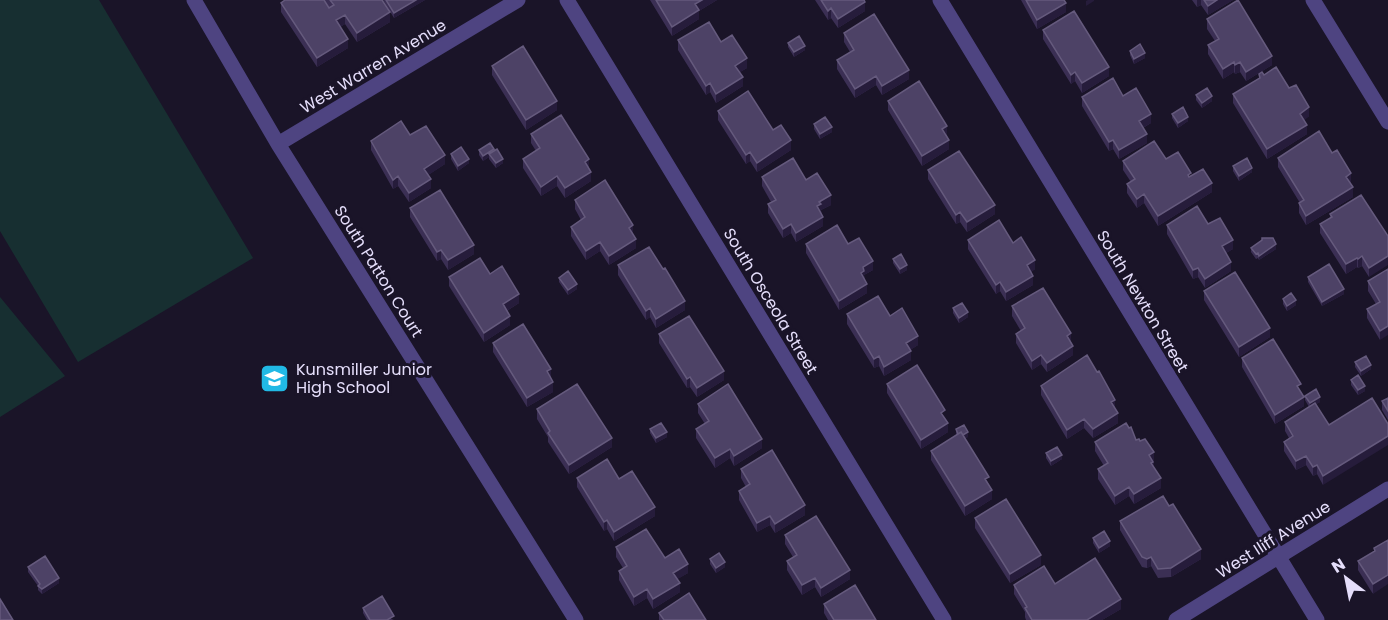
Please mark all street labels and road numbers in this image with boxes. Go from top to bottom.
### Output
street label: West Warren Avenue [296,14,451,119]
street label: South Patton Court [329,201,429,342]
street label: South Osceola Street [718,224,823,379]
street label: South Newton Street [1091,226,1194,377]
street label: West Iliff Avenue [1212,495,1335,584]

